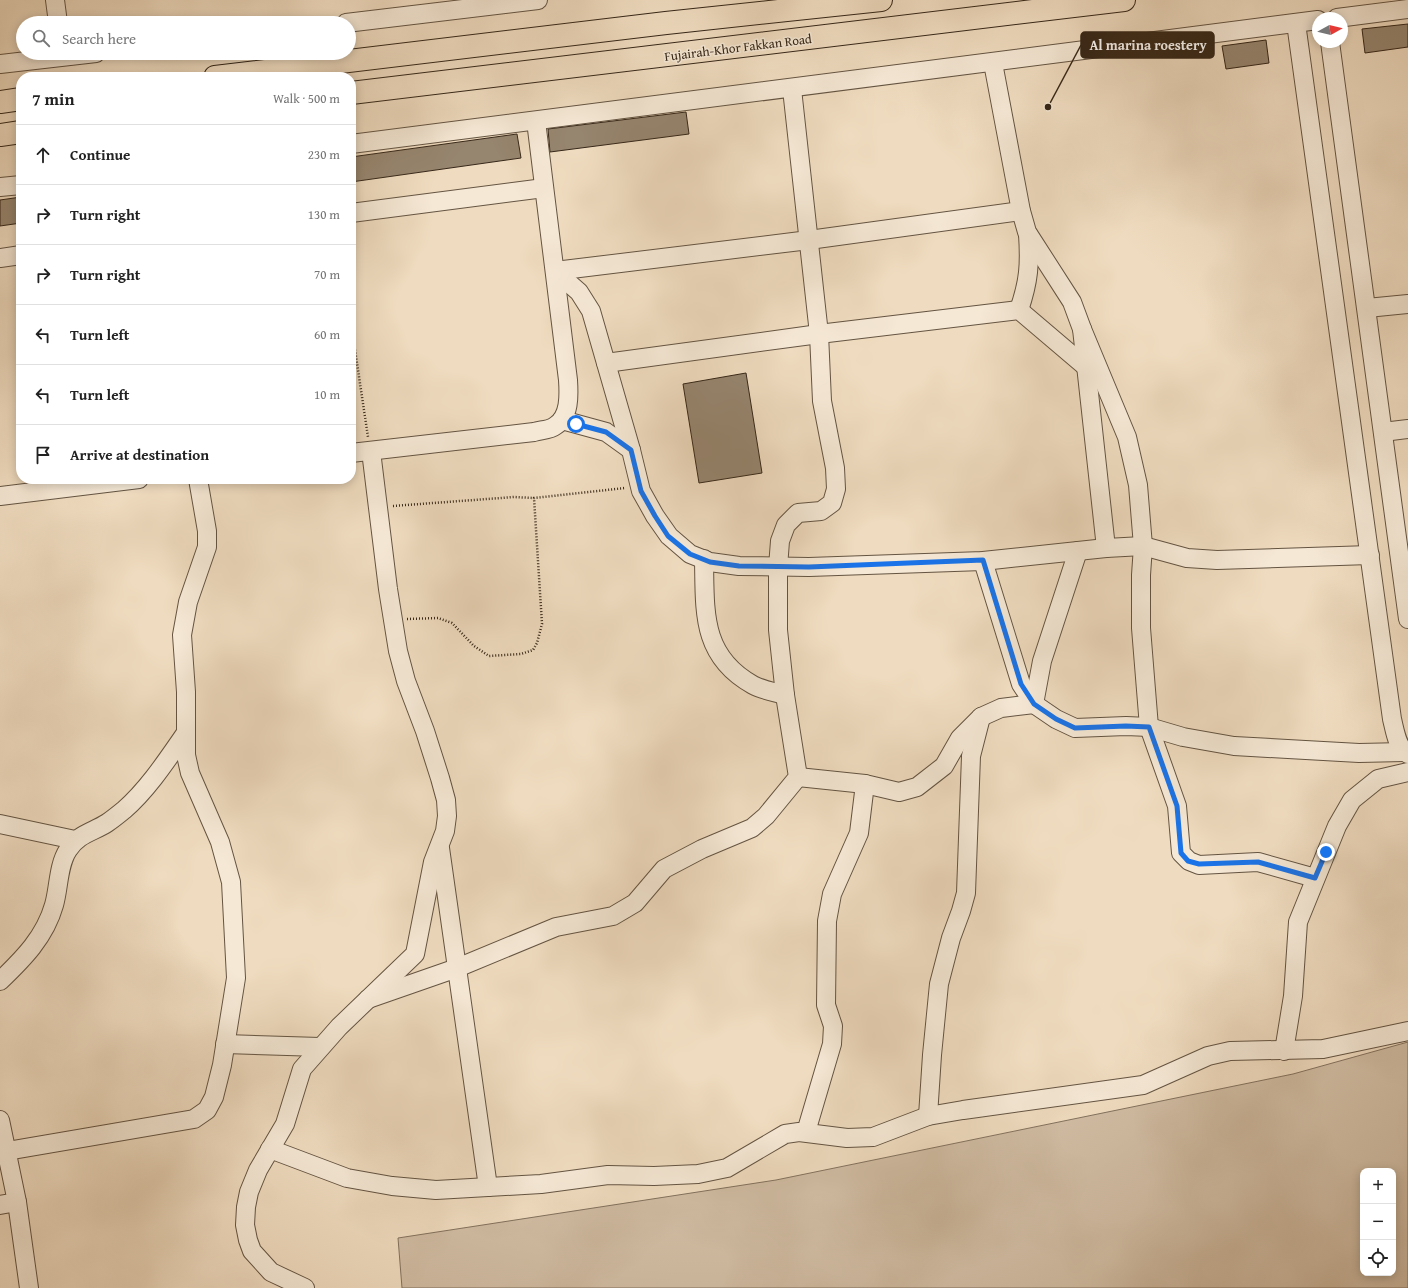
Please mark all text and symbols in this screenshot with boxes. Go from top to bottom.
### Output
north arrow [1312,12,1348,48]
search box [16,16,356,60]
icon: search [30,27,52,49]
text: Search here [62,28,136,49]
street label: Fujairah-Khor Fakkan Road [663,29,813,66]
callout: Al marina roestery [1081,32,1214,58]
text: Al marina roestery [1089,35,1207,55]
text: 7 min [32,86,74,111]
text: Walk · 500 m [273,89,340,108]
icon: ahead [32,144,54,166]
text: Continue [70,144,131,165]
text: 230 m [308,145,340,164]
icon: right [32,204,54,226]
text: Turn right [70,204,141,225]
text: 130 m [308,205,340,224]
icon: right [32,264,54,286]
text: Turn right [70,264,141,285]
text: 70 m [314,265,340,284]
icon: left [32,324,54,346]
text: Turn left [70,324,129,345]
text: 60 m [314,325,340,344]
icon: left [32,384,54,406]
text: Turn left [70,384,129,405]
text: 10 m [314,385,340,404]
route start [567,415,585,433]
icon: arrive [32,444,54,466]
text: Arrive at destination [70,444,209,465]
route end [1317,843,1335,861]
map controls [1360,1168,1396,1276]
button: + [1360,1168,1396,1204]
button: − [1360,1204,1396,1240]
button: locate [1360,1240,1396,1276]

